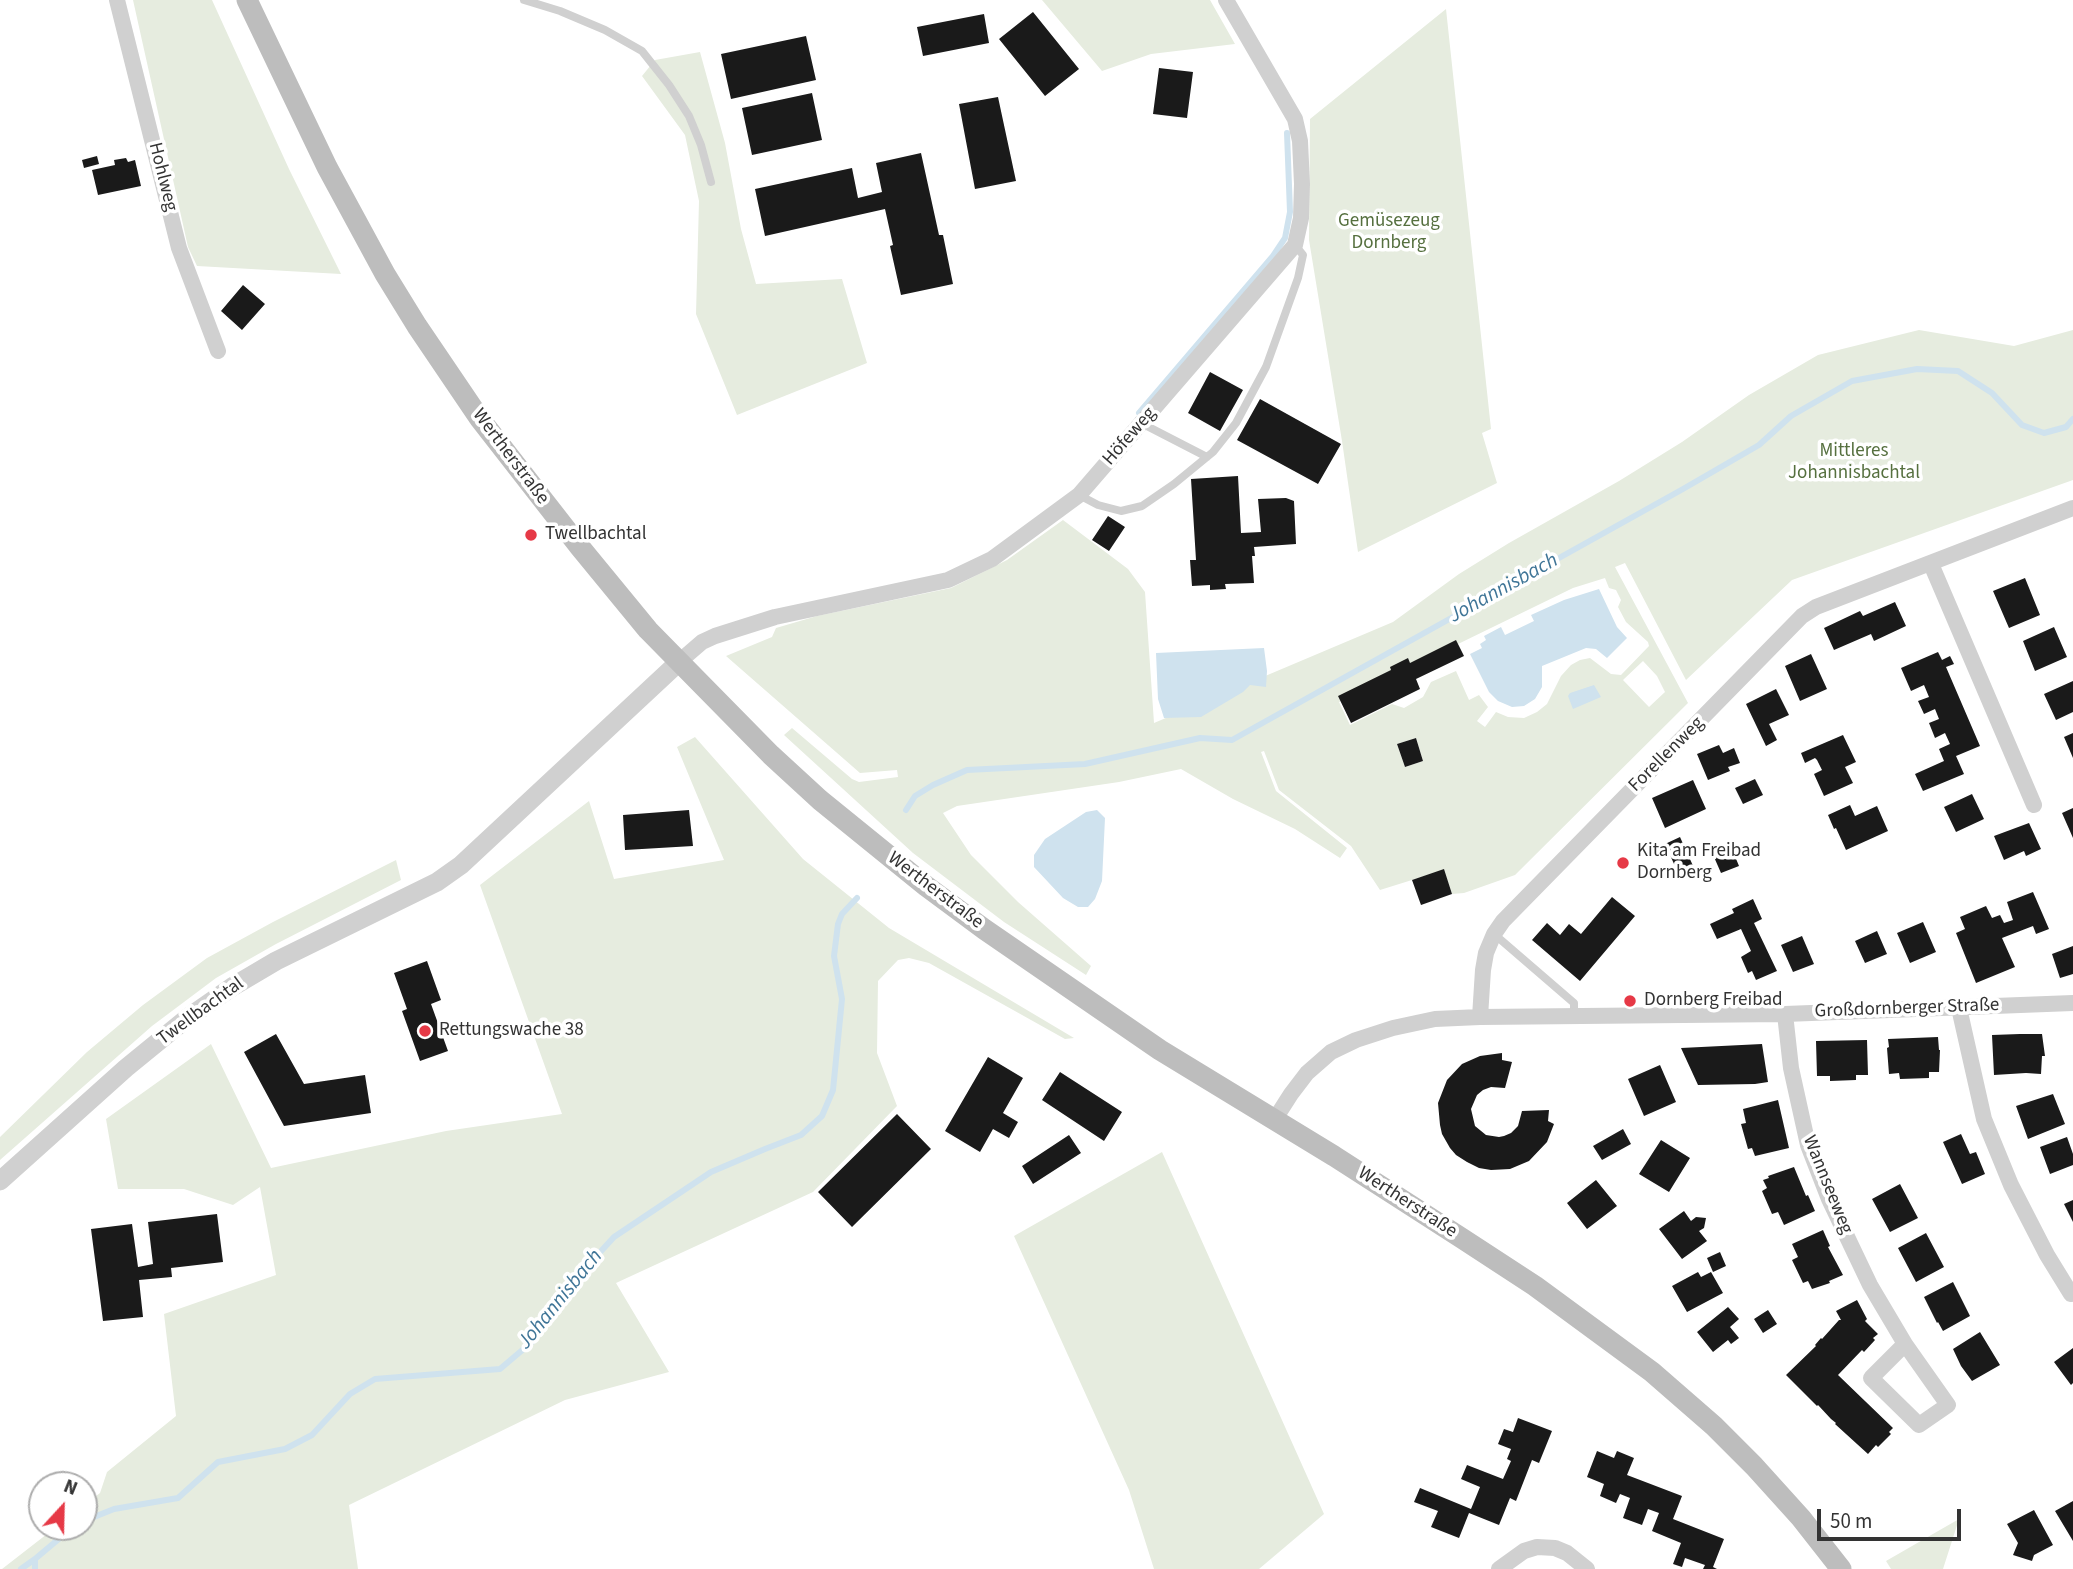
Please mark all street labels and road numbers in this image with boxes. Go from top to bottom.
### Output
street label: Hohlweg [142,140,182,214]
street label: Höfeweg [1098,403,1162,471]
street label: Wertherstraße [467,405,553,509]
street label: Forellenweg [1625,713,1709,797]
street label: Wertherstraße [883,848,987,934]
street label: Twellbachtal [153,973,249,1051]
street label: Großdornberger Straße [1814,994,2000,1024]
street label: Wannseeweg [1797,1132,1857,1238]
street label: Wertherstraße [1353,1162,1461,1244]

